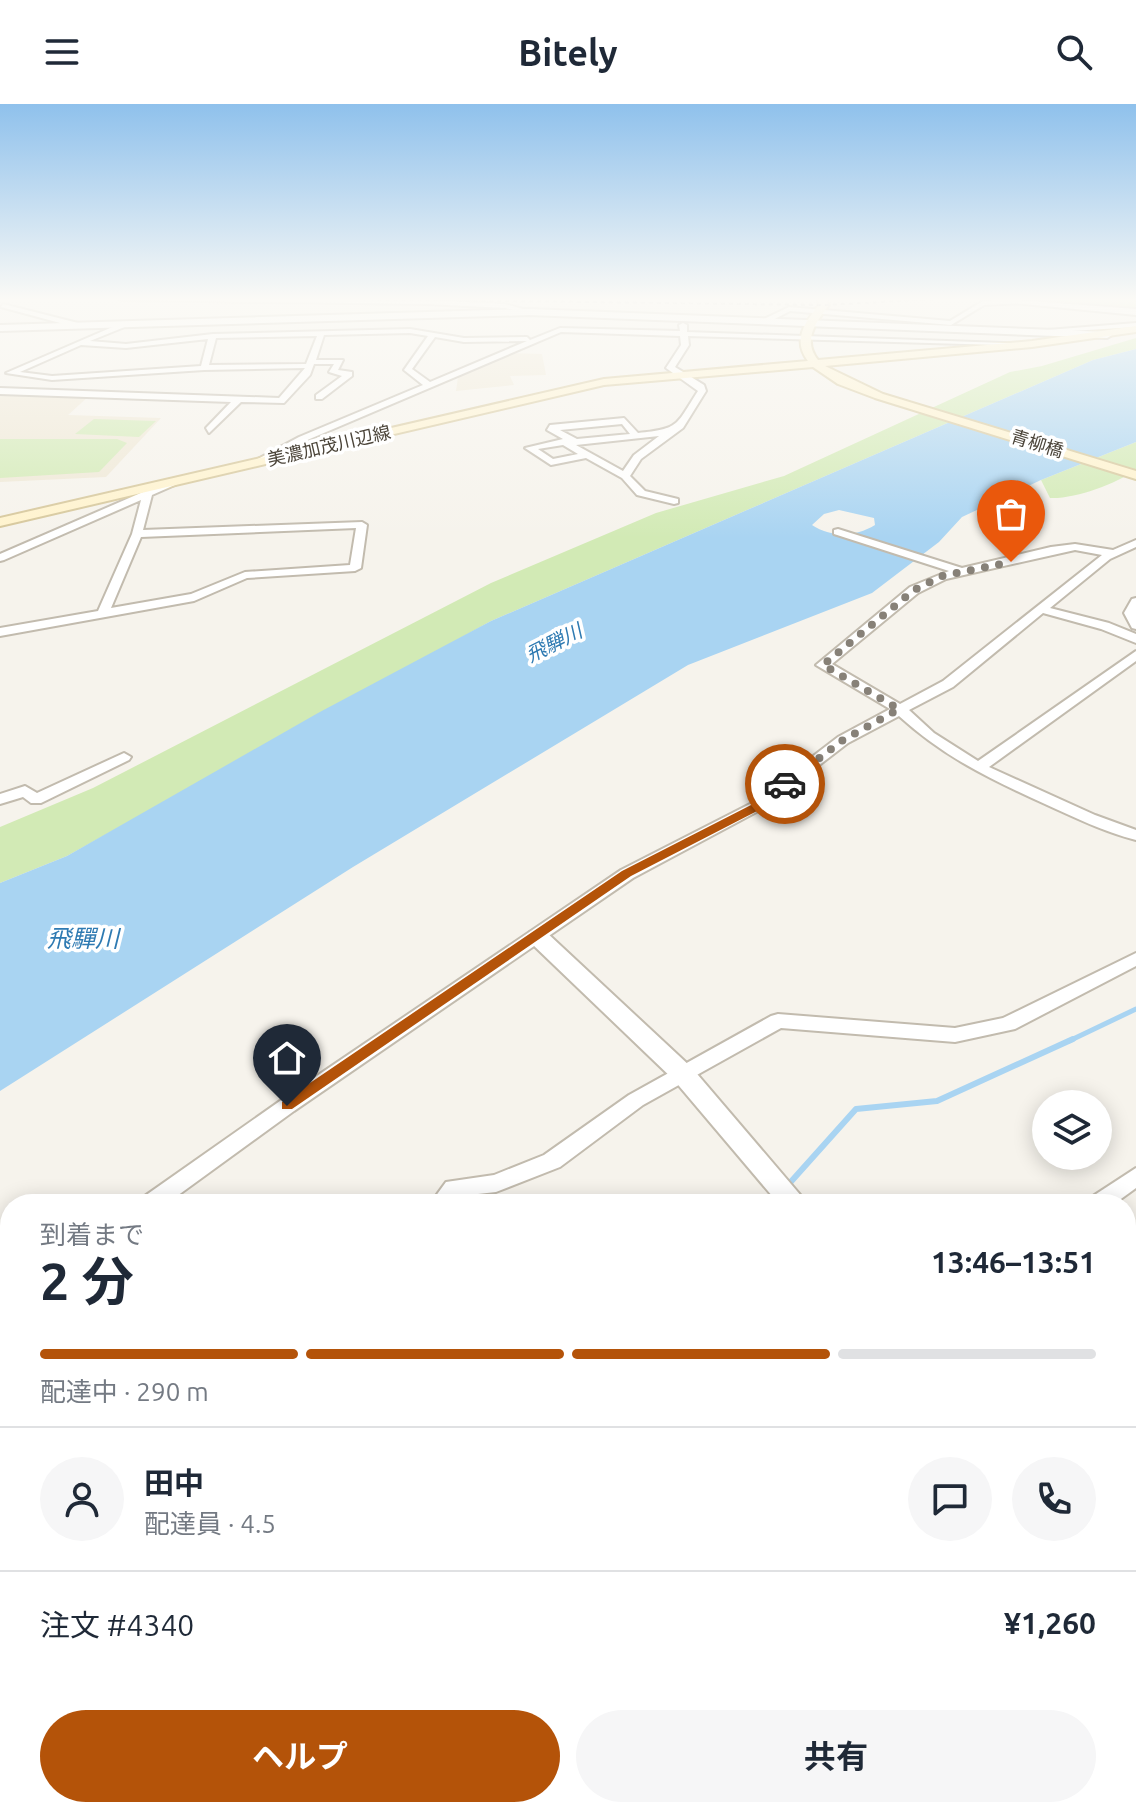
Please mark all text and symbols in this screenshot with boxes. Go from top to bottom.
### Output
icon: menu [40,30,84,74]
icon: search [1052,30,1096,74]
text: Bitely [518,32,618,73]
street label: 美濃加茂川辺線 [265,421,392,469]
street label: 青柳橋 [1009,426,1066,461]
pin [977,480,1045,562]
icon: bag [989,492,1033,536]
water label: 飛騨川 [522,618,588,666]
courier [745,744,825,824]
icon: car [763,762,807,806]
water label: 飛驒川 [47,925,122,952]
pin [253,1024,321,1106]
icon: home [265,1036,309,1080]
map controls [1032,1090,1112,1170]
button: layers [1032,1090,1112,1170]
text: 到着まで [40,1220,144,1249]
text: 13:46–13:51 [931,1245,1096,1279]
text: 2 分 [40,1252,134,1310]
text: 配達中 · 290 m [40,1377,209,1406]
button: person [40,1457,124,1541]
button: chat [908,1457,992,1541]
button: phone [1012,1457,1096,1541]
text: 田中 [144,1466,204,1500]
text: 配達員 · 4.5 [144,1509,276,1538]
text: ¥1,260 [1004,1606,1096,1640]
text: 注文 #4340 [40,1608,194,1642]
button: ヘルプ [40,1710,560,1802]
button: 共有 [576,1710,1096,1802]

